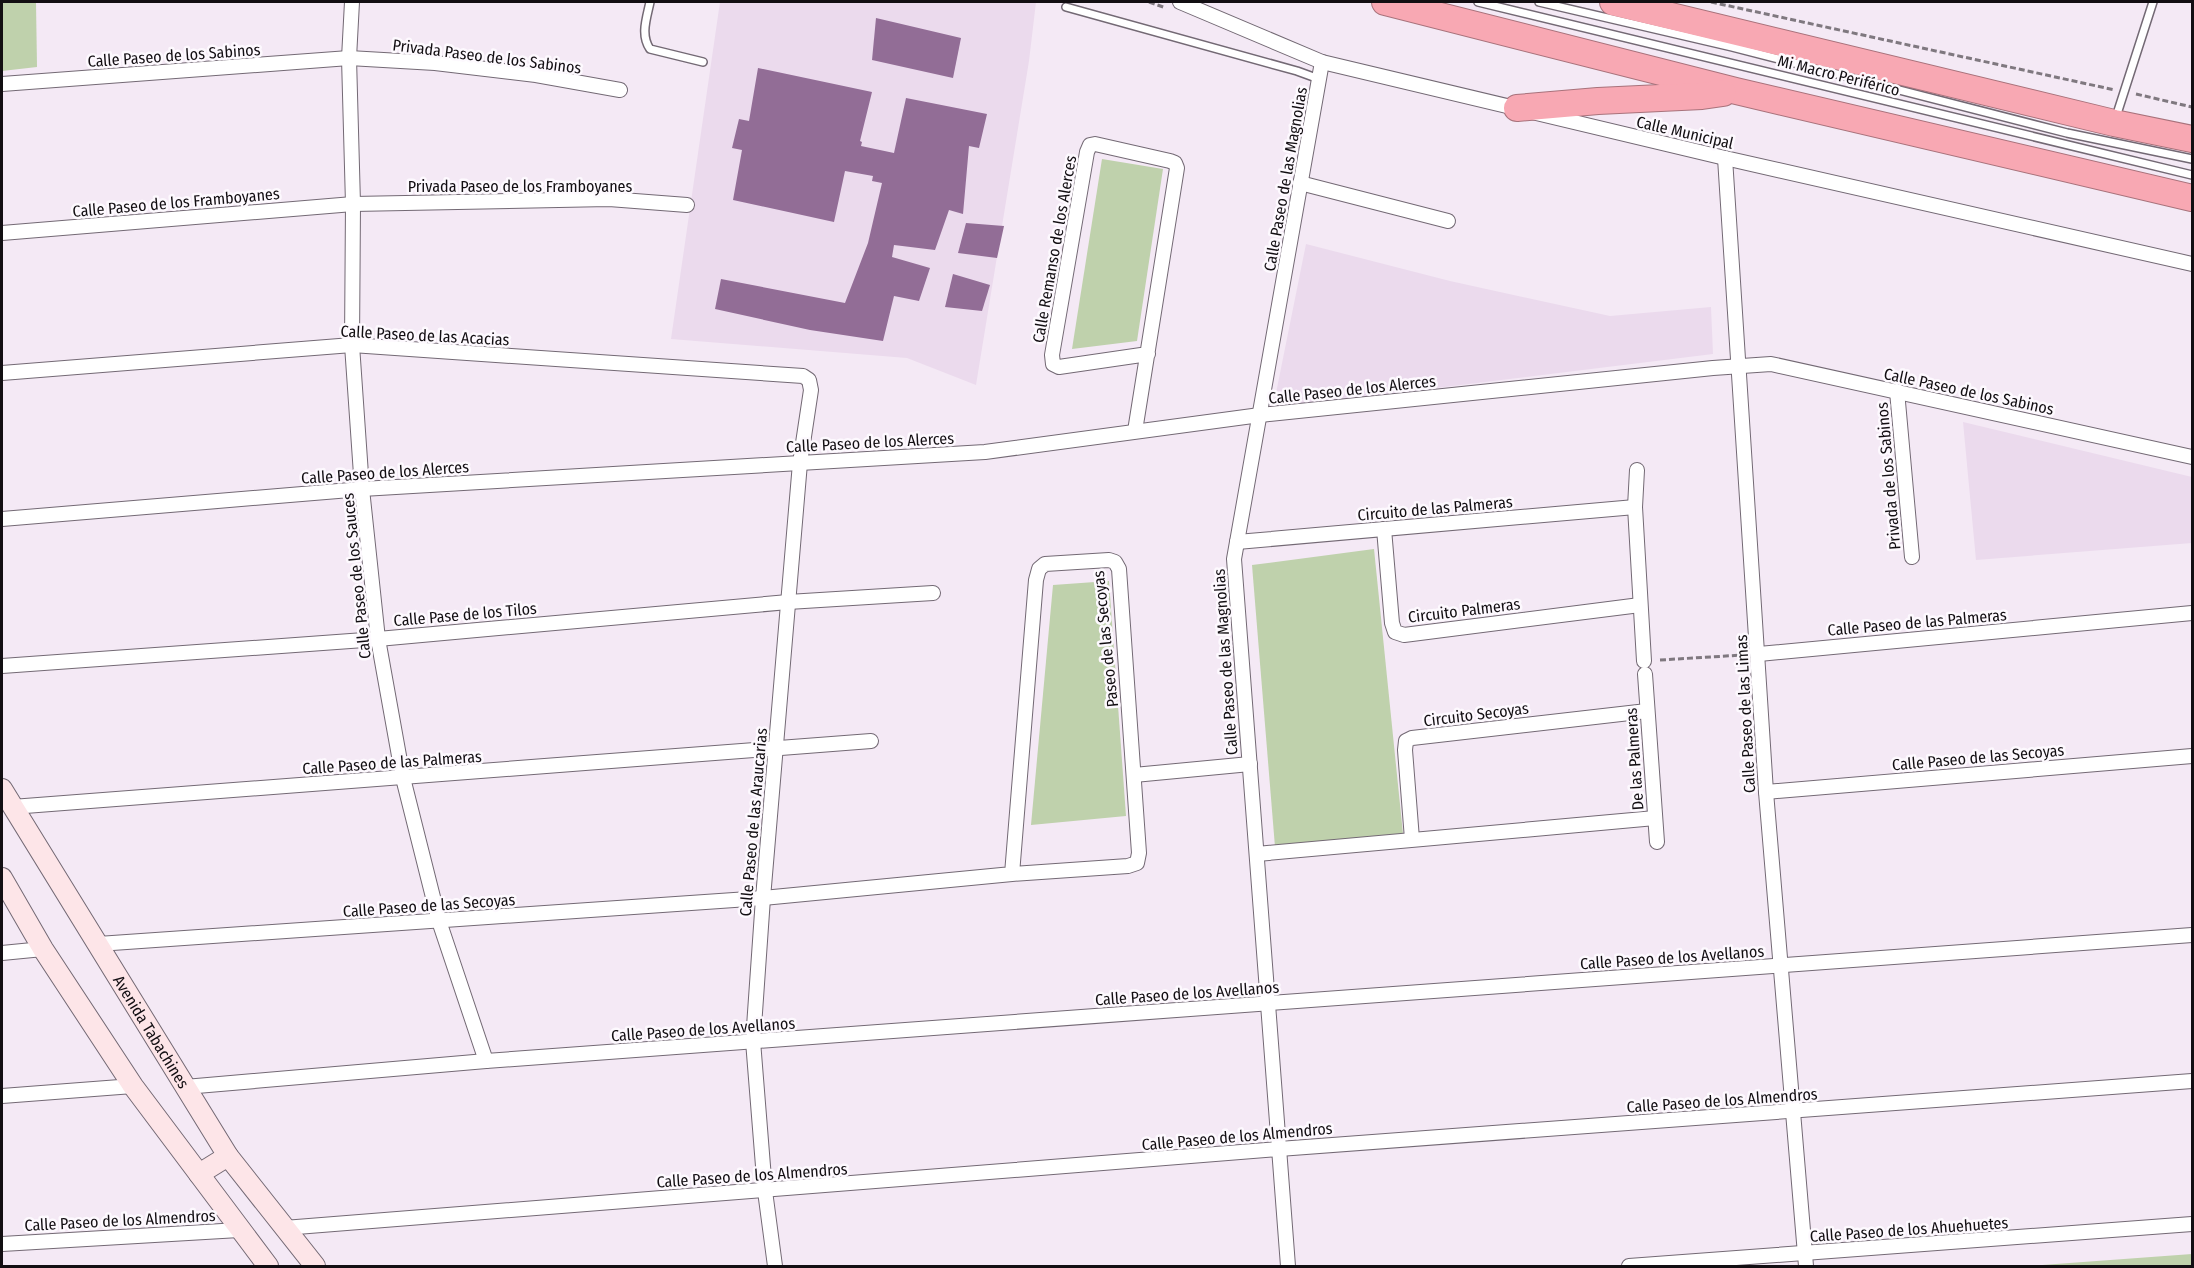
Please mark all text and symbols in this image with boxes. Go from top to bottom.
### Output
street label: Privada Paseo de los Sabinos [391,35,583,78]
street label: Calle Paseo de los Sabinos [87,40,261,71]
street label: Mi Macro Periférico [1776,51,1902,100]
street label: Calle Paseo de las Magnolias [1260,85,1311,273]
street label: Calle Municipal [1634,112,1735,153]
street label: Calle Remanso de los Alerces [1029,154,1080,344]
street label: Privada Paseo de los Framboyanes [408,177,632,196]
street label: Calle Paseo de los Framboyanes [72,184,280,221]
street label: Calle Paseo de las Acacias [340,322,510,349]
street label: Calle Paseo de los Sabinos [1882,364,2056,419]
street label: Calle Paseo de los Alerces [1267,371,1437,408]
street label: Privada de los Sabinos [1873,401,1904,550]
street label: Calle Paseo de los Alerces [786,429,955,456]
street label: Calle Paseo de los Alerces [301,457,470,488]
street label: Calle Paseo de los Sauces [338,492,375,660]
street label: Circuito de las Palmeras [1357,492,1514,525]
street label: Calle Paseo de las Magnolias [1209,568,1241,756]
street label: Paseo de las Secoyas [1089,570,1122,708]
street label: Circuito Palmeras [1407,594,1521,627]
street label: Calle Pase de los Tilos [393,599,538,630]
street label: Calle Paseo de las Palmeras [1827,605,2008,640]
street label: Calle Paseo de las Limas [1732,634,1759,794]
street label: Circuito Secoyas [1422,699,1530,730]
street label: De las Palmeras [1621,707,1648,811]
street label: Calle Paseo de las Araucarias [736,727,771,917]
street label: Calle Paseo de las Secoyas [1891,740,2065,774]
street label: Calle Paseo de las Palmeras [302,747,483,778]
street label: Calle Paseo de las Secoyas [342,890,516,921]
street label: Calle Paseo de los Avellanos [1579,942,1765,973]
street label: Avenida Tabachines [109,972,193,1092]
street label: Calle Paseo de los Avellanos [1094,978,1280,1009]
street label: Calle Paseo de los Avellanos [610,1014,796,1045]
street label: Calle Paseo de los Almendros [1626,1084,1818,1117]
street label: Calle Paseo de los Almendros [1141,1119,1333,1154]
street label: Calle Paseo de los Almendros [656,1159,848,1192]
street label: Calle Paseo de los Almendros [24,1206,216,1235]
street label: Calle Paseo de los Ahuehuetes [1809,1213,2009,1246]

